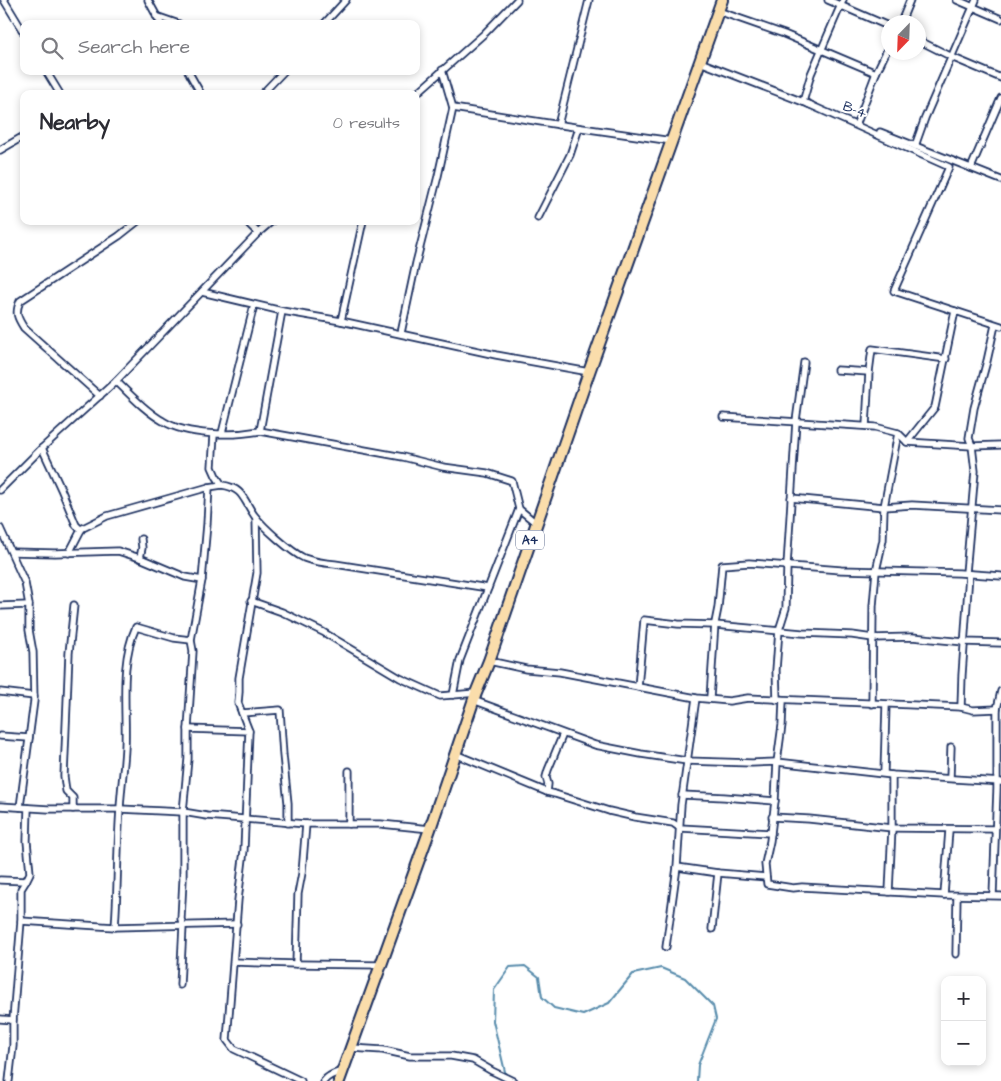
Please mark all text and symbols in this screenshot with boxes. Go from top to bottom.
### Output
north arrow [881,15,926,60]
search box [20,20,420,75]
icon: search [38,34,66,62]
text: Search here [78,34,190,61]
street label: B-4 [840,96,870,124]
text: Nearby [40,108,110,137]
text: 0 results [333,112,400,134]
road number: A4 [516,530,544,550]
map controls [941,976,986,1066]
button: + [941,976,986,1021]
button: − [941,1021,986,1066]

